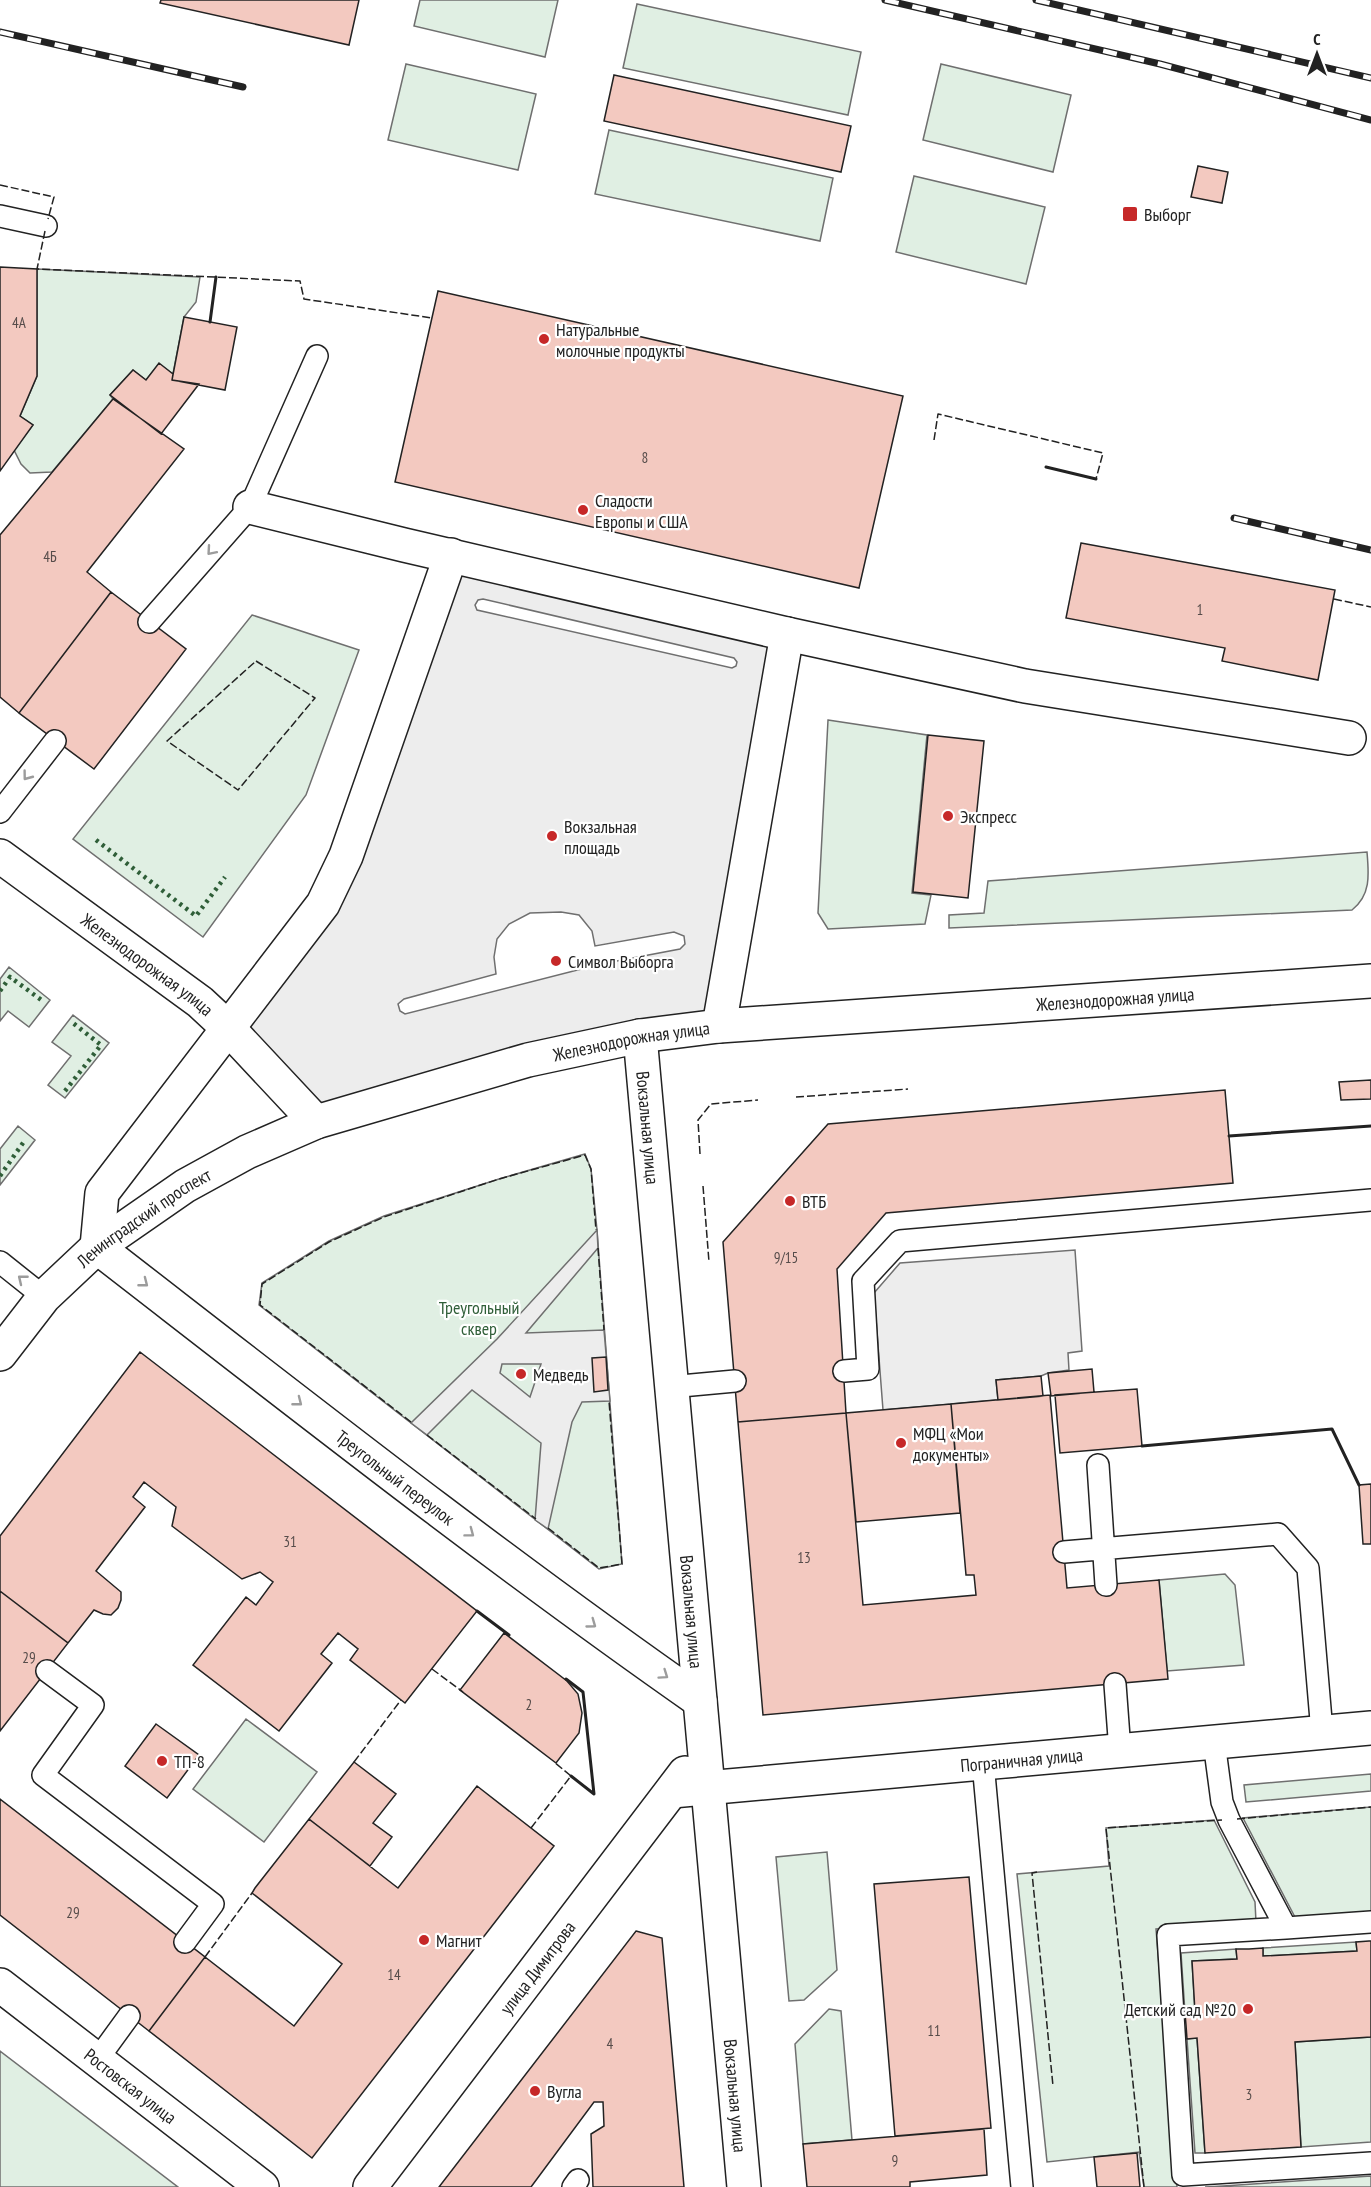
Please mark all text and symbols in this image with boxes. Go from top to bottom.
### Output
north arrow [1287,24,1347,84]
text: С [1313,29,1321,49]
place label: Выборг [1144,203,1192,226]
marker: Выборг [1121,205,1139,223]
house number: 4А [12,313,27,332]
place label: Натуральные молочные продукты [556,318,685,362]
marker: Натуральные молочные продукты [537,332,551,346]
house number: 8 [642,448,648,467]
place label: Сладости Европы и США [595,489,688,533]
marker: Сладости Европы и США [576,503,590,517]
one-way arrow [207,544,218,554]
house number: 4Б [43,547,57,566]
house number: 1 [1197,600,1203,619]
one-way arrow [24,770,35,781]
place label: Экспресс [960,805,1018,828]
marker: Экспресс [941,809,955,823]
place label: Вокзальная площадь [564,815,637,859]
marker: Вокзальная площадь [545,829,559,843]
street label: Железнодорожная улица [76,907,219,1020]
place label: Символ Выборга [568,950,674,973]
marker: Символ Выборга [549,954,563,968]
street label: Железнодорожная улица [1034,982,1195,1016]
street label: Железнодорожная улица [550,1016,711,1066]
street label: Вокзальная улица [632,1070,665,1185]
street label: Ленинградский проспект [71,1163,215,1273]
place label: ВТБ [802,1190,826,1213]
marker: ВТБ [783,1194,797,1208]
house number: 9/15 [774,1248,798,1267]
one-way arrow [137,1275,148,1286]
one-way arrow [18,1276,29,1287]
park label: Треугольный сквер [439,1296,519,1340]
place label: Медведь [533,1363,589,1386]
marker: Медведь [514,1367,528,1381]
one-way arrow [291,1395,302,1406]
place label: МФЦ «Мои документы» [913,1422,989,1466]
street label: Треугольный переулок [331,1425,459,1530]
marker: МФЦ «Мои документы» [894,1436,908,1450]
one-way arrow [463,1525,474,1536]
house number: 31 [283,1532,297,1551]
house number: 13 [797,1548,811,1567]
street label: Вокзальная улица [675,1554,709,1669]
one-way arrow [585,1617,596,1628]
house number: 29 [22,1648,36,1667]
one-way arrow [657,1668,668,1679]
house number: 2 [526,1695,532,1714]
street label: Пограничная улица [959,1743,1084,1776]
place label: ТП-8 [174,1750,205,1773]
marker: ТП-8 [155,1754,169,1768]
house number: 29 [66,1903,80,1922]
street label: улица Димитрова [494,1916,580,2019]
place label: Магнит [436,1929,482,1952]
marker: Магнит [417,1933,431,1947]
house number: 14 [387,1965,401,1984]
place label: Детский сад №20 [1124,1998,1236,2021]
marker: Детский сад №20 [1241,2002,1255,2016]
house number: 11 [927,2021,941,2040]
house number: 4 [607,2034,614,2053]
street label: Вокзальная улица [719,2038,752,2153]
street label: Ростовская улица [80,2043,181,2129]
place label: Вугла [547,2080,582,2103]
marker: Вугла [528,2084,542,2098]
house number: 3 [1246,2085,1252,2104]
house number: 9 [892,2151,898,2170]

